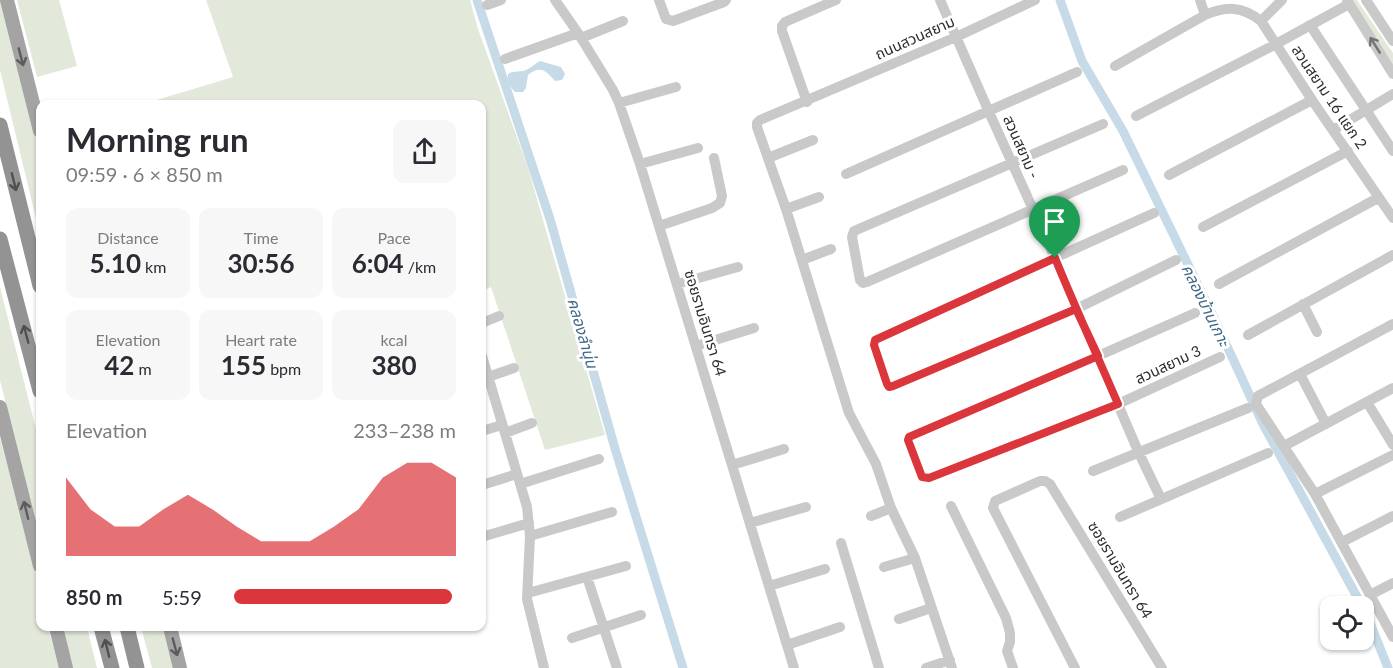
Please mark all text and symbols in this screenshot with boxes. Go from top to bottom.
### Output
street label: ถนนสวนสยาม [872,12,957,63]
one-way arrow [1368,37,1380,54]
street label: สวนสยาม 16 แยก 2 [1288,41,1371,152]
one-way arrow [16,47,28,66]
street label: สวนสยาม - [1000,112,1044,181]
text: Morning run [66,119,249,159]
button: share [393,120,456,183]
text: 09:59 · 6 × 850 m [66,162,223,186]
one-way arrow [9,172,21,191]
pin [1029,196,1080,258]
icon: arrive [1038,205,1071,238]
text: Distance [97,228,159,247]
text: Time [244,228,278,247]
text: Pace [377,228,411,247]
text: 5.10 [90,247,141,279]
text: 30:56 [227,247,295,279]
text: 6:04 [352,247,404,279]
text: km [141,257,166,276]
text: /km [404,257,436,276]
water label: คลองบ้านเกาะ [1178,261,1235,350]
street label: ซอยรามอินทรา 64 [681,267,731,378]
water label: คลองลำนุ่น [563,296,603,372]
one-way arrow [19,325,31,344]
text: Elevation [96,330,161,349]
text: Heart rate [225,330,297,349]
text: kcal [380,330,408,349]
street label: สวนสยาม 3 [1132,341,1203,387]
text: 42 [104,349,134,381]
text: 155 [221,349,266,381]
text: 380 [371,349,417,381]
text: m [134,359,152,378]
text: bpm [266,359,301,378]
text: Elevation [66,418,147,442]
text: 233–238 m [353,418,456,442]
one-way arrow [20,500,32,519]
street label: ซอยรามอินทรา 64 [1085,518,1157,622]
text: 850 m [66,585,122,609]
text: 5:59 [162,585,202,609]
map controls [1320,596,1374,650]
button: locate [1320,596,1374,650]
one-way arrow [100,638,112,657]
one-way arrow [170,638,181,657]

